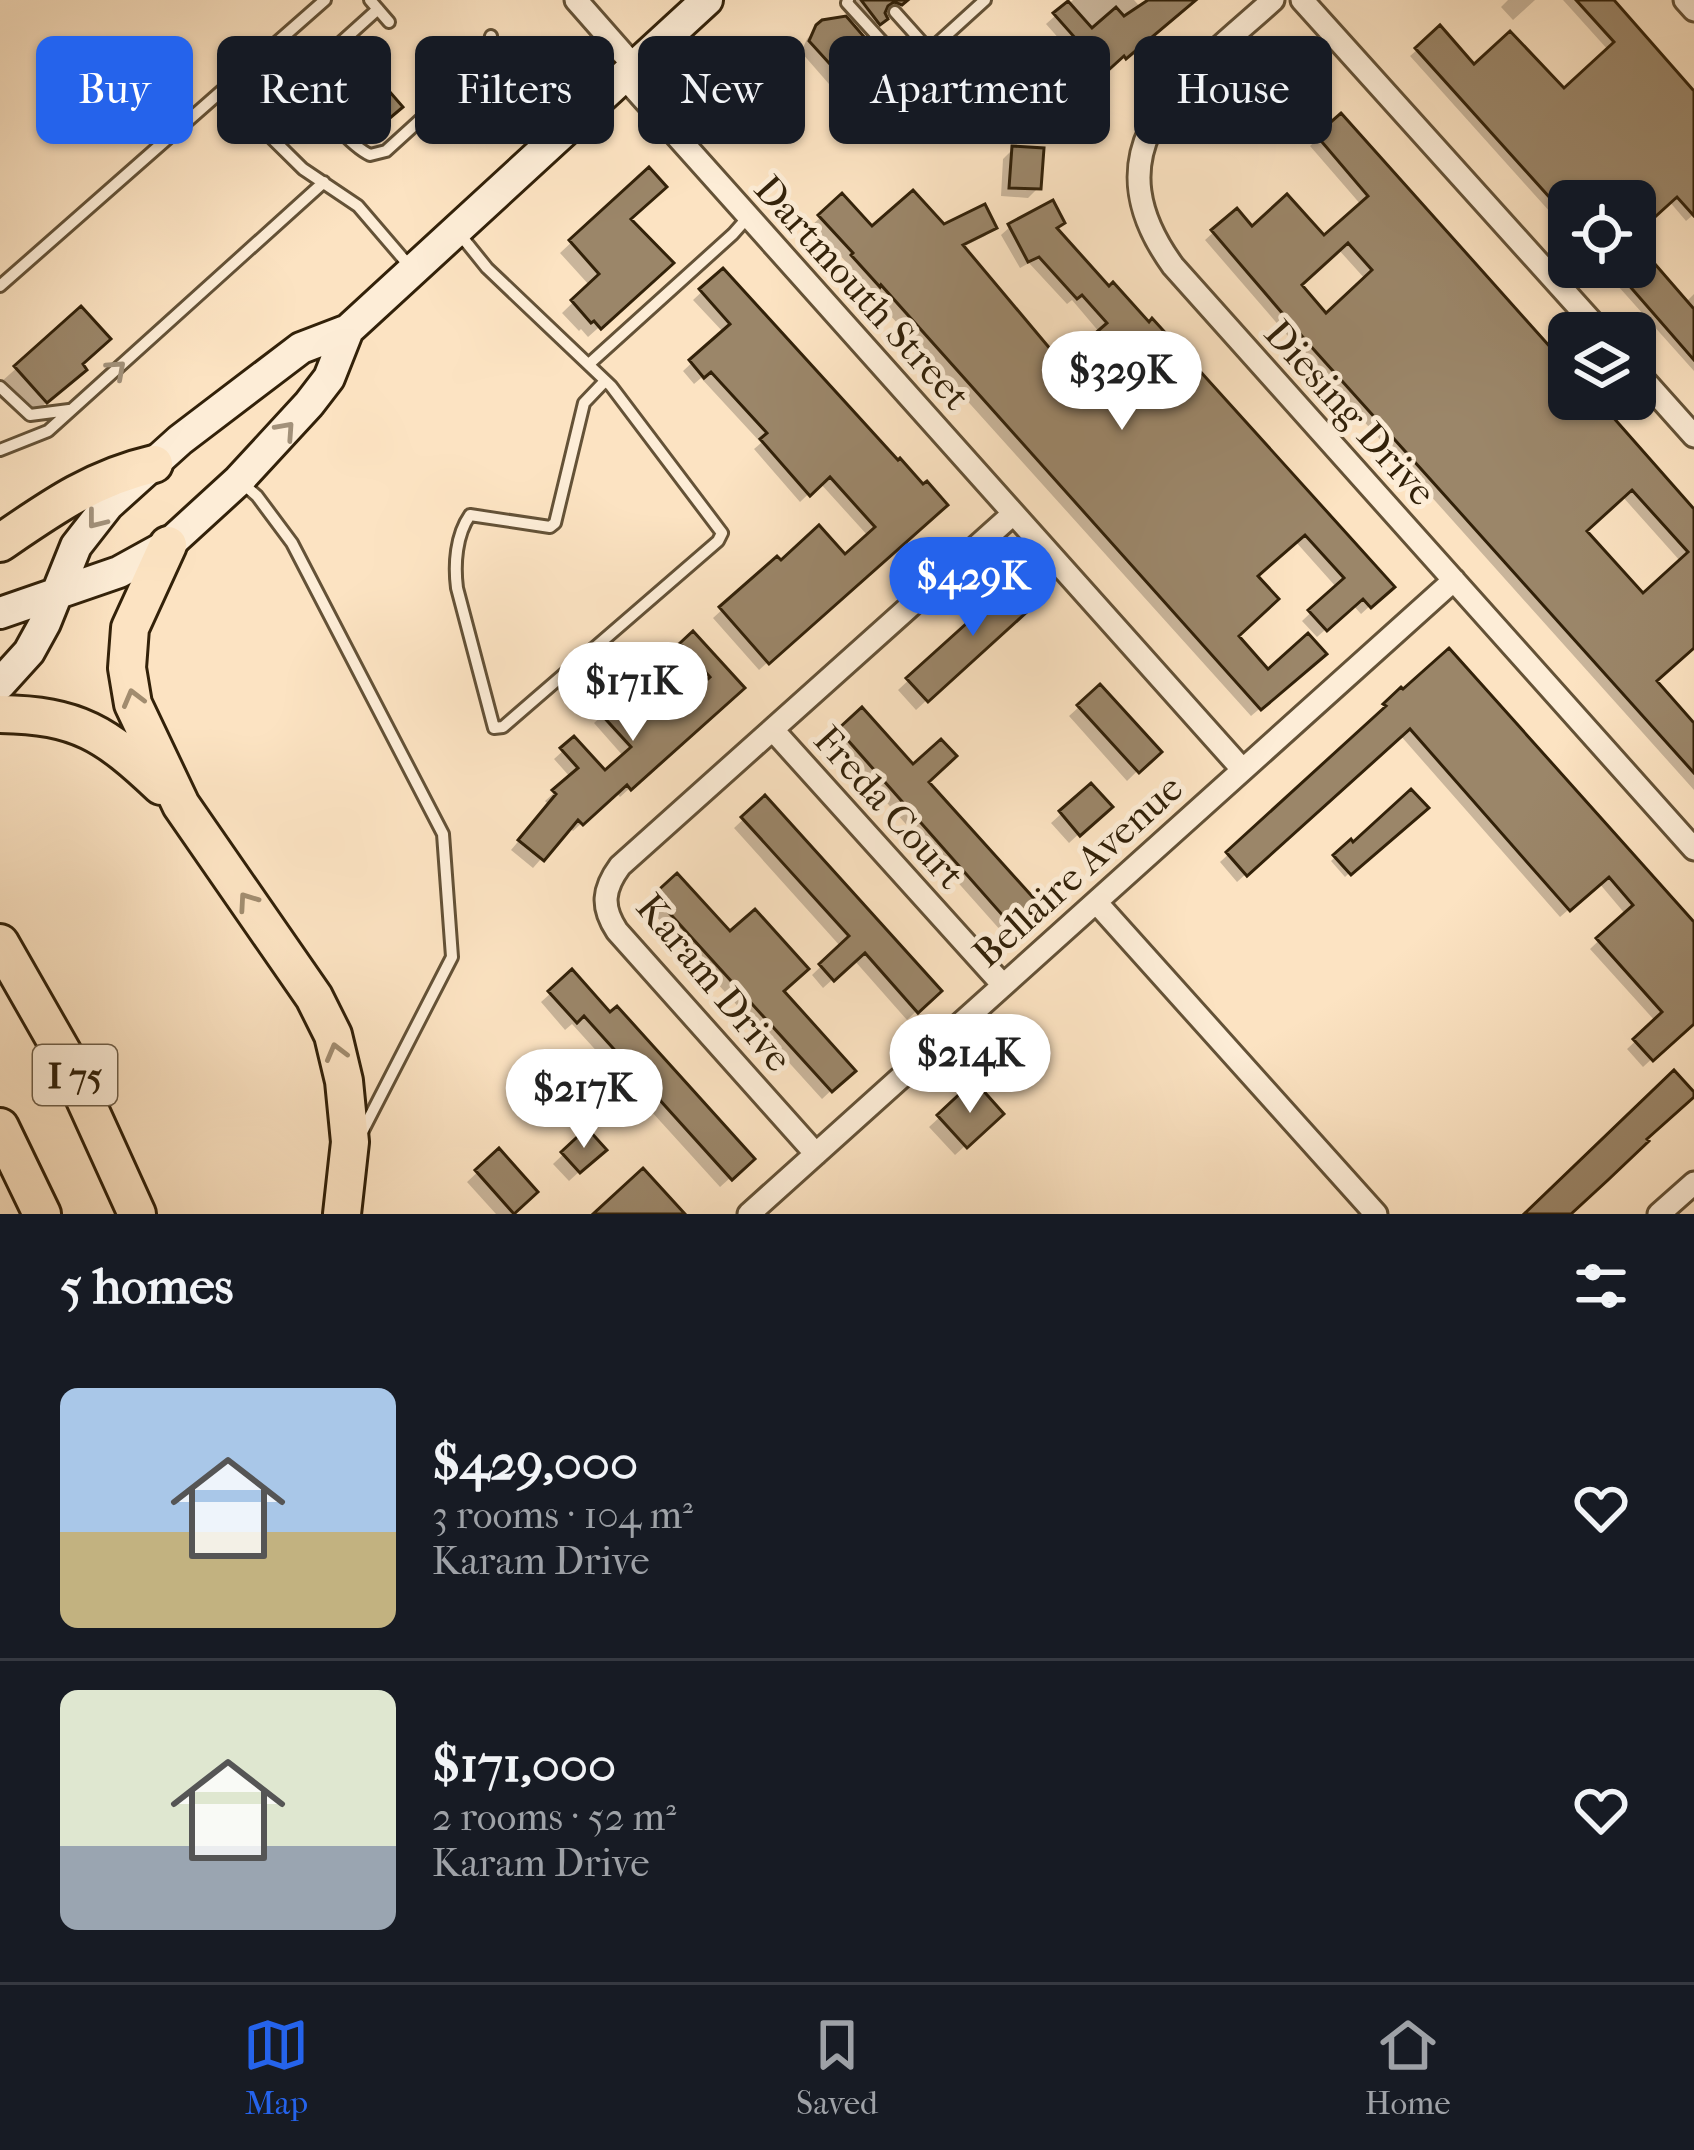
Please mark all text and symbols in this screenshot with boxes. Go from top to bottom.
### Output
chip: Buy [36,36,193,144]
chip: Rent [217,36,391,144]
chip: Filters [415,36,614,144]
chip: New [638,36,805,144]
chip: Apartment [829,36,1110,144]
chip: House [1134,36,1332,144]
street label: Dartmouth Street [745,166,980,419]
map controls [1548,180,1656,420]
button: locate [1548,180,1656,288]
street label: Diesing Drive [1255,311,1445,515]
button: layers [1548,312,1656,420]
pin: $329K [1038,331,1206,433]
text: $329K [1069,347,1175,393]
one-way arrow [104,362,125,383]
one-way arrow [272,422,293,443]
one-way arrow [89,507,110,529]
pin: $429K [889,537,1057,639]
text: $429K [916,553,1030,599]
pin: $171K [549,642,717,744]
text: $171K [585,658,681,704]
one-way arrow [122,688,147,709]
street label: Freda Court [804,717,974,898]
street label: Bellaire Avenue [964,765,1192,977]
street label: Karam Drive [627,885,802,1081]
one-way arrow [239,892,261,914]
pin: $214K [886,1014,1054,1116]
text: $214K [917,1030,1023,1076]
one-way arrow [326,1042,351,1062]
road number: I 75 [33,1045,117,1105]
pin: $217K [500,1049,668,1151]
text: $217K [533,1065,635,1111]
icon: filters [1568,1253,1634,1319]
text: 5 homes [60,1256,233,1316]
text: $429,000 [432,1432,638,1492]
icon: home [156,1436,300,1580]
icon: heart [1568,1475,1634,1541]
text: 3 rooms · 104 m² [432,1492,693,1538]
text: Karam Drive [432,1538,650,1584]
text: $171,000 [432,1734,616,1794]
icon: home [156,1738,300,1882]
icon: heart [1568,1777,1634,1843]
text: 2 rooms · 52 m² [432,1794,676,1840]
text: Karam Drive [432,1840,650,1886]
tab: Map [243,2012,309,2123]
tab: Saved [796,2012,878,2123]
tab: Home [1365,2012,1451,2123]

